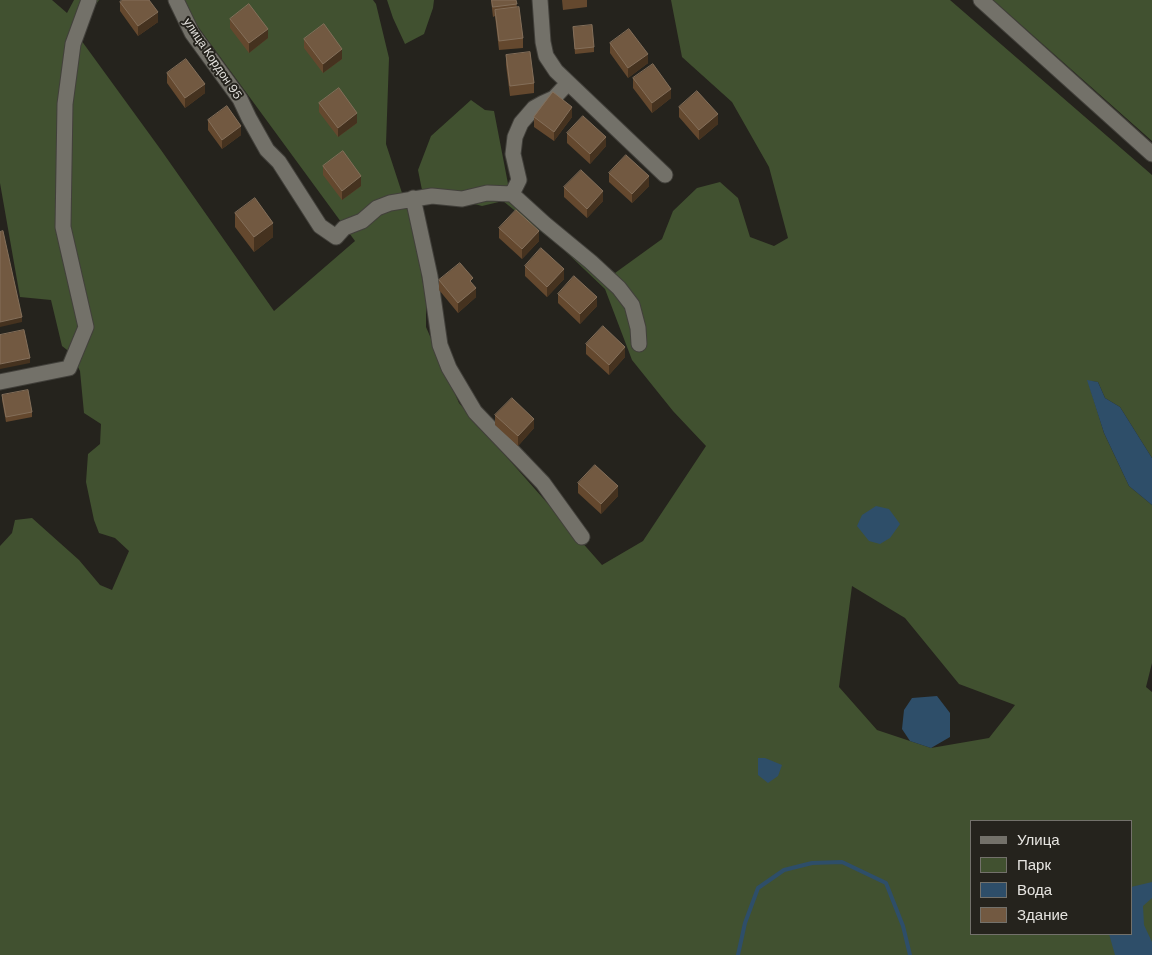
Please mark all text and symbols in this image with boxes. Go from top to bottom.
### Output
street label: улица Кордон 95 [180,16,244,102]
legend [970,820,1132,935]
text: Улица [1017,830,1060,850]
text: Парк [1017,855,1051,875]
text: Вода [1017,880,1052,900]
text: Здание [1017,905,1068,925]

